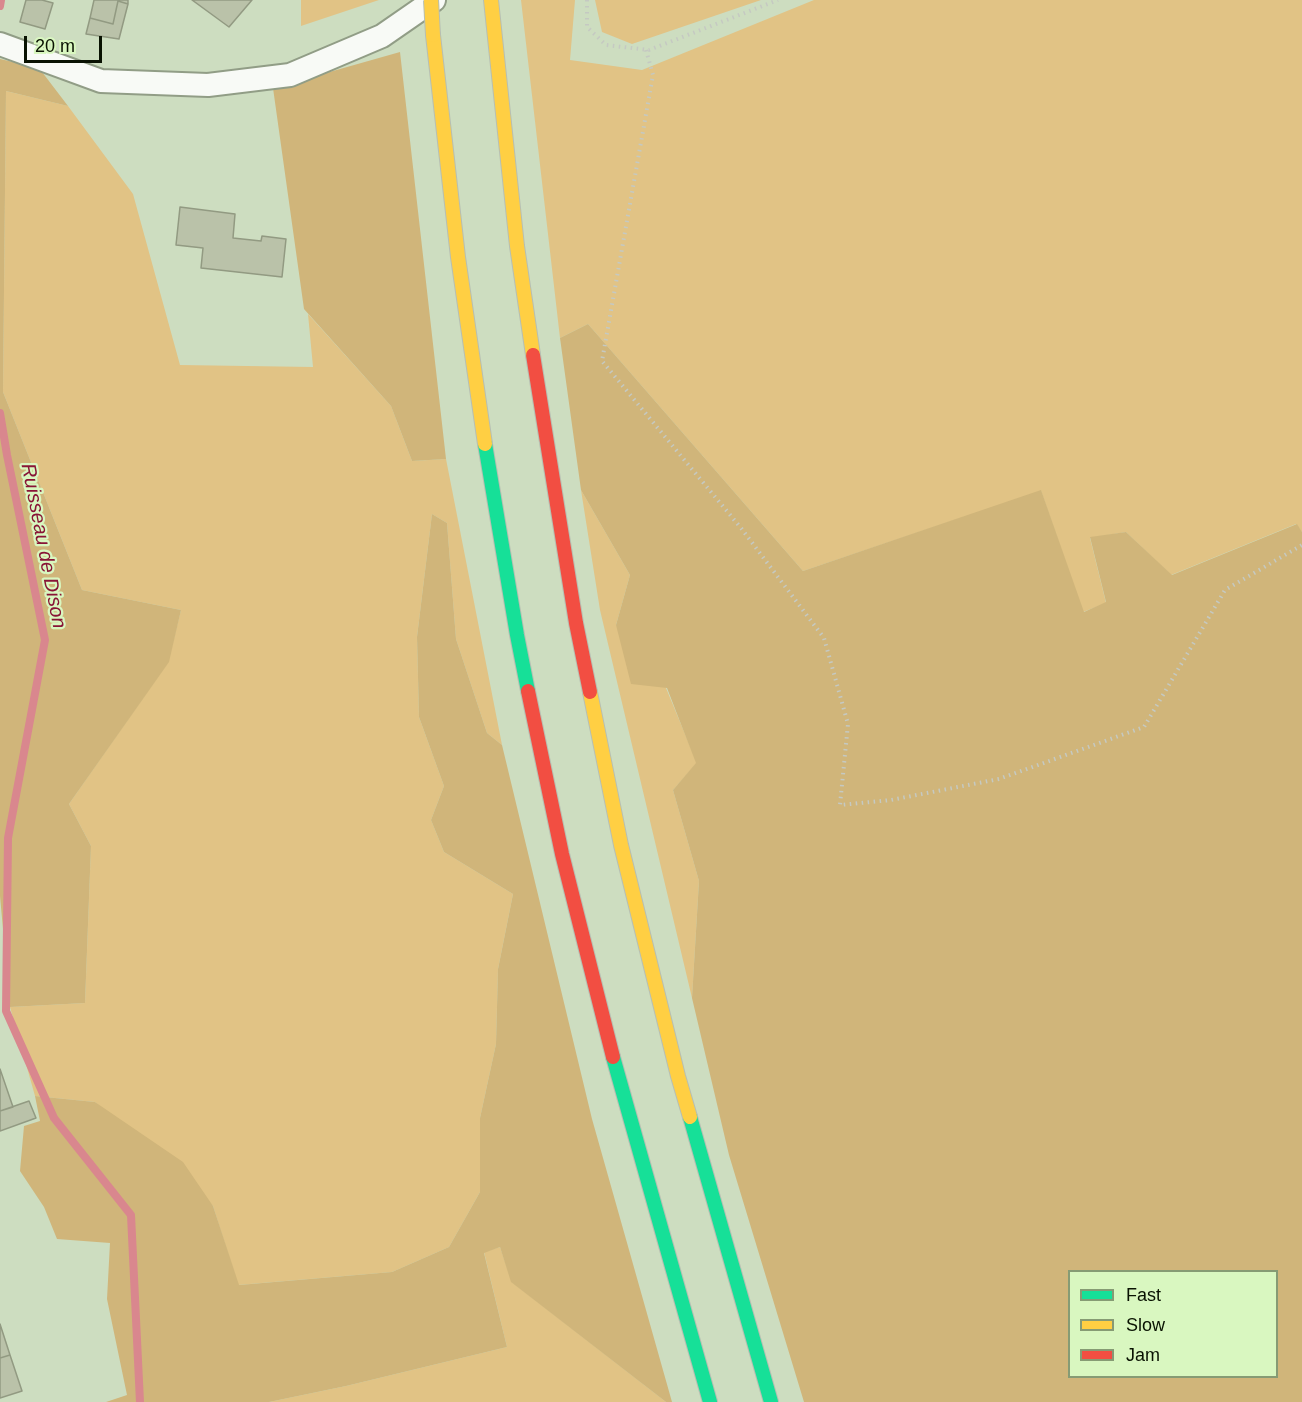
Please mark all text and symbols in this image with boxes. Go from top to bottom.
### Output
scale bar [27,24,105,62]
text: 20 m [35,36,75,56]
water label: Ruisseau de Dison [15,461,71,631]
legend [1068,1270,1278,1378]
text: Fast [1126,1285,1161,1305]
text: Slow [1126,1315,1165,1335]
text: Jam [1126,1345,1160,1365]

